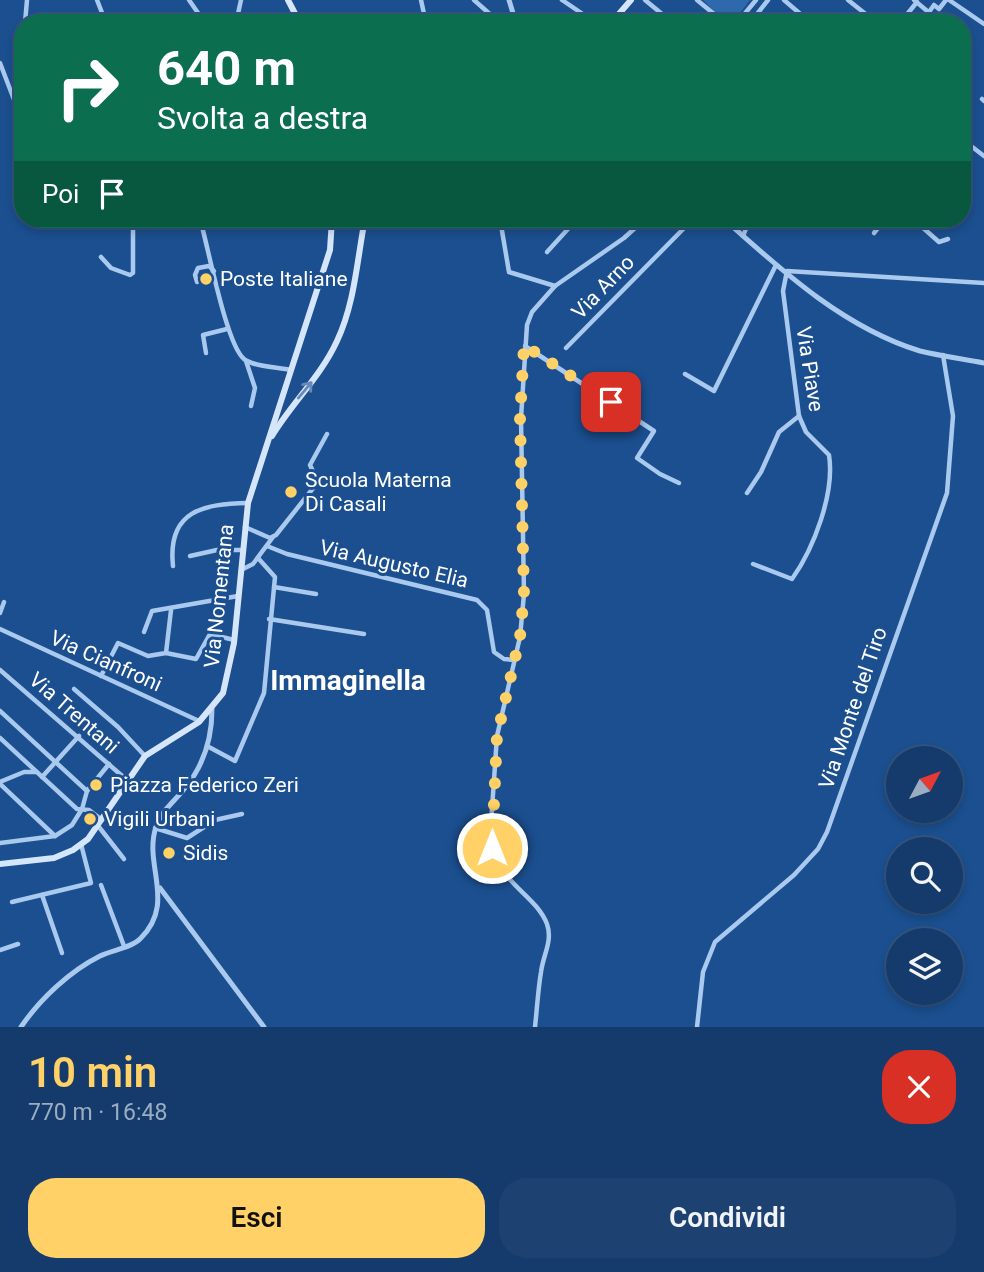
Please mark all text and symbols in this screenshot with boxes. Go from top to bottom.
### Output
text: 640 m [157,40,296,97]
icon: right [42,42,133,133]
text: Svolta a destra [157,99,368,137]
icon: arrive [93,175,131,213]
text: Poi [42,179,79,209]
street label: Via Arno [567,250,639,324]
place label: Poste Italiane [220,267,348,291]
marker: Poste Italiane [198,271,214,287]
street label: Via Piave [791,325,829,413]
pin [581,372,641,432]
one-way arrow [297,382,313,400]
icon: arrive [592,383,630,421]
place label: Scuola Materna Di Casali [305,468,452,516]
marker: Scuola Materna Di Casali [283,484,299,500]
street label: Via Nomentana [200,523,238,669]
street label: Via Augusto Elia [317,535,471,593]
street label: Via Monte del Tiro [814,624,892,792]
street label: Via Cianfroni [46,626,166,696]
district label: Immaginella [270,664,426,697]
street label: Via Trentani [24,667,124,759]
north arrow [886,746,962,822]
map controls [886,746,963,1005]
place label: Piazza Federico Zeri [110,773,299,797]
marker: Piazza Federico Zeri [88,777,104,793]
place label: Vigili Urbani [104,807,215,831]
marker: Vigili Urbani [82,811,98,827]
position arrow [455,811,529,885]
button: search [886,837,963,914]
place label: Sidis [183,841,228,865]
marker: Sidis [161,845,177,861]
button: layers [886,928,963,1005]
text: 10 min [28,1048,157,1097]
button: close [882,1050,956,1124]
text: 770 m · 16:48 [28,1099,167,1126]
button: Esci [28,1178,485,1258]
button: Condividi [499,1178,956,1258]

